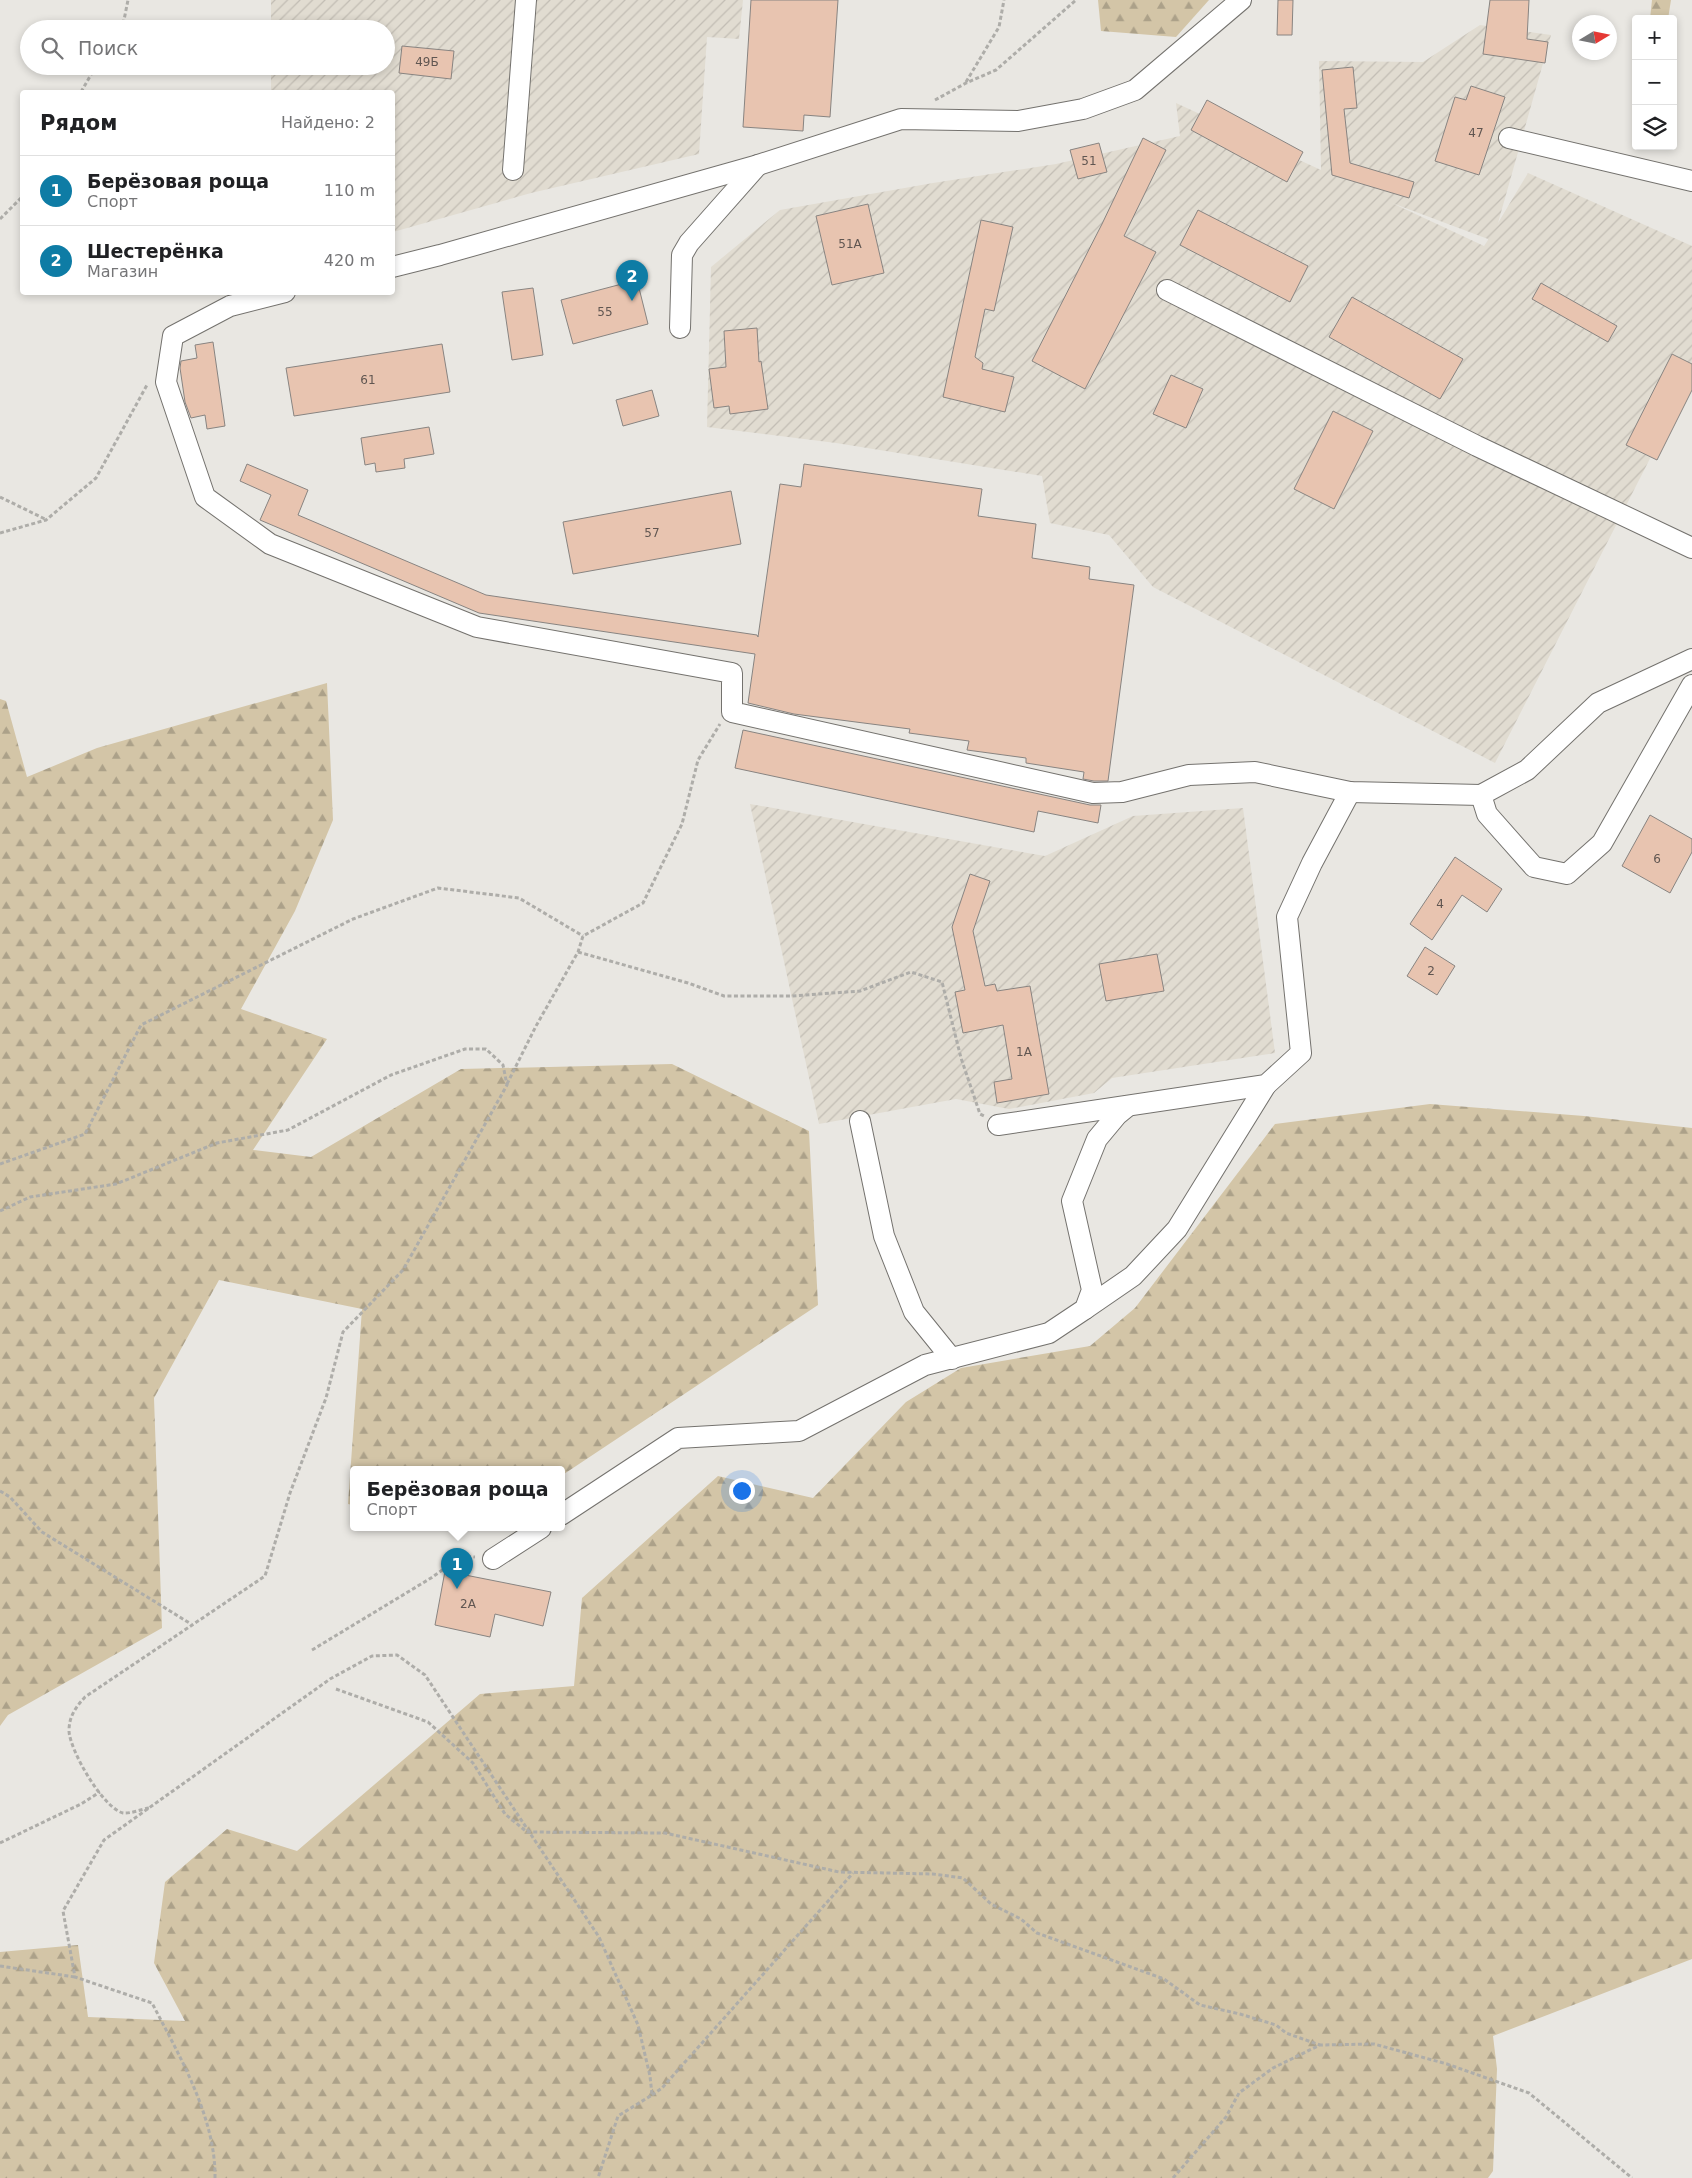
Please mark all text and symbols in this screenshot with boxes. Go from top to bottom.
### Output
north arrow [1572,15,1617,60]
map controls [1632,15,1677,150]
button: + [1632,15,1677,60]
search box [20,20,395,75]
icon: search [38,34,66,62]
text: Поиск [78,37,138,59]
house number: 49Б [415,55,439,69]
button: − [1632,60,1677,105]
button: layers [1632,105,1677,150]
text: Рядом [40,111,117,135]
text: Найдено: 2 [281,113,375,132]
house number: 47 [1468,126,1484,140]
house number: 51 [1081,154,1097,168]
text: Берёзовая роща [87,170,269,192]
text: 1 [50,181,62,200]
text: 110 m [324,181,375,200]
text: Спорт [87,192,138,211]
house number: 51А [838,237,863,251]
text: Шестерёнка [87,240,224,262]
text: 2 [50,251,62,270]
text: 420 m [324,251,375,270]
pin: 2 [616,260,648,301]
text: Магазин [87,262,158,281]
house number: 55 [597,305,613,319]
house number: 61 [360,373,376,387]
house number: 57 [644,526,660,540]
house number: 6 [1653,852,1661,866]
house number: 4 [1436,897,1444,911]
house number: 2 [1427,964,1435,978]
house number: 1А [1016,1045,1033,1059]
popup [350,1466,565,1531]
text: Берёзовая роща [366,1478,549,1500]
your location [729,1478,755,1504]
text: Спорт [366,1500,417,1519]
pin: 1 [441,1548,473,1589]
house number: 2А [460,1597,477,1611]

